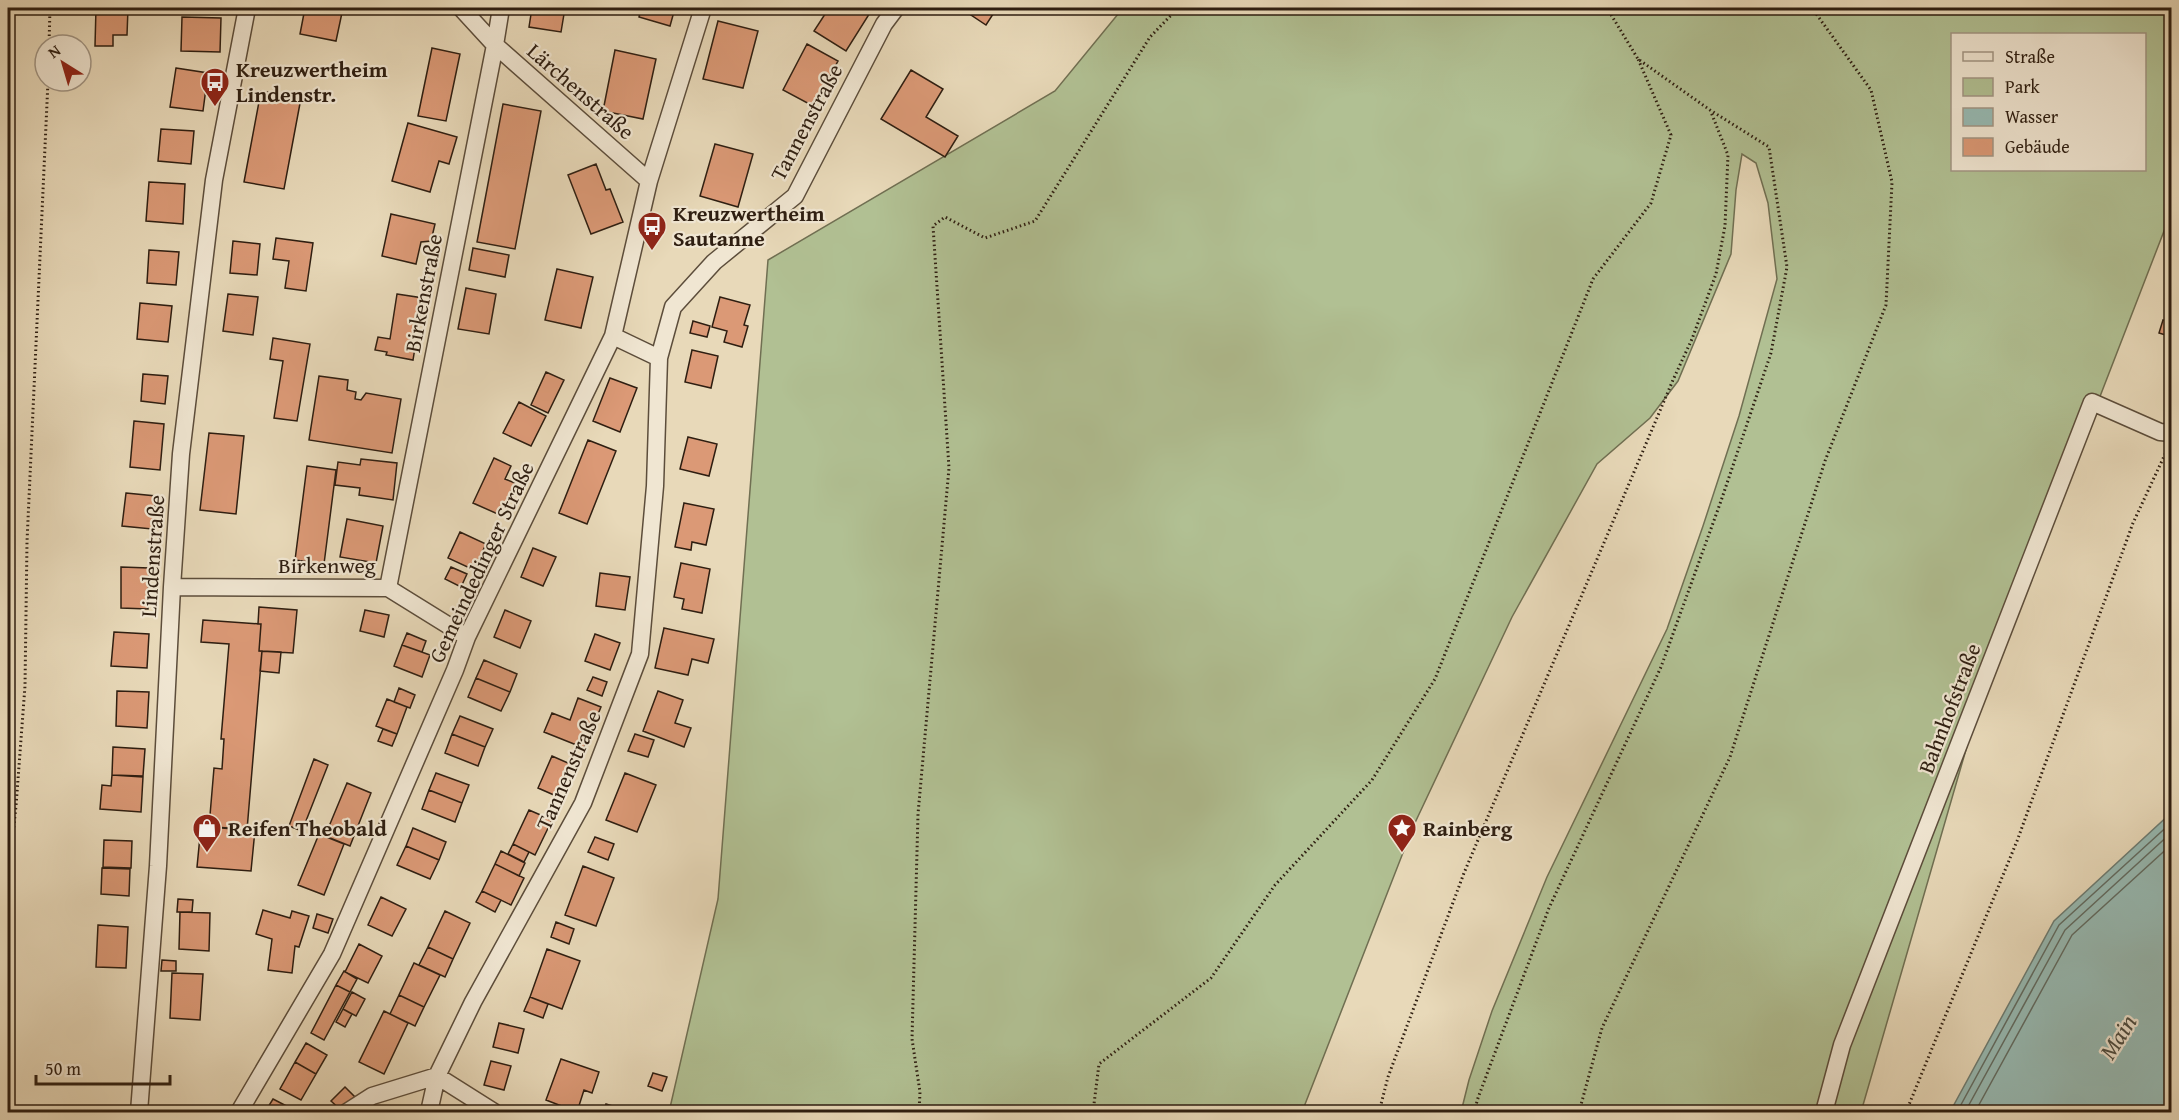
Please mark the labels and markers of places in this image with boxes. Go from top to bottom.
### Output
place label: Kreuzwertheim Lindenstr. [236,53,388,110]
bus stop icon: Kreuzwertheim Lindenstr. [199,66,231,108]
place label: Kreuzwertheim Sautanne [673,197,825,254]
bus stop icon: Kreuzwertheim Sautanne [636,210,668,252]
shop icon: Reifen Theobald [191,812,223,854]
place label: Reifen Theobald [228,812,387,844]
place icon: Rainberg [1386,812,1418,854]
place label: Rainberg [1423,812,1513,844]

